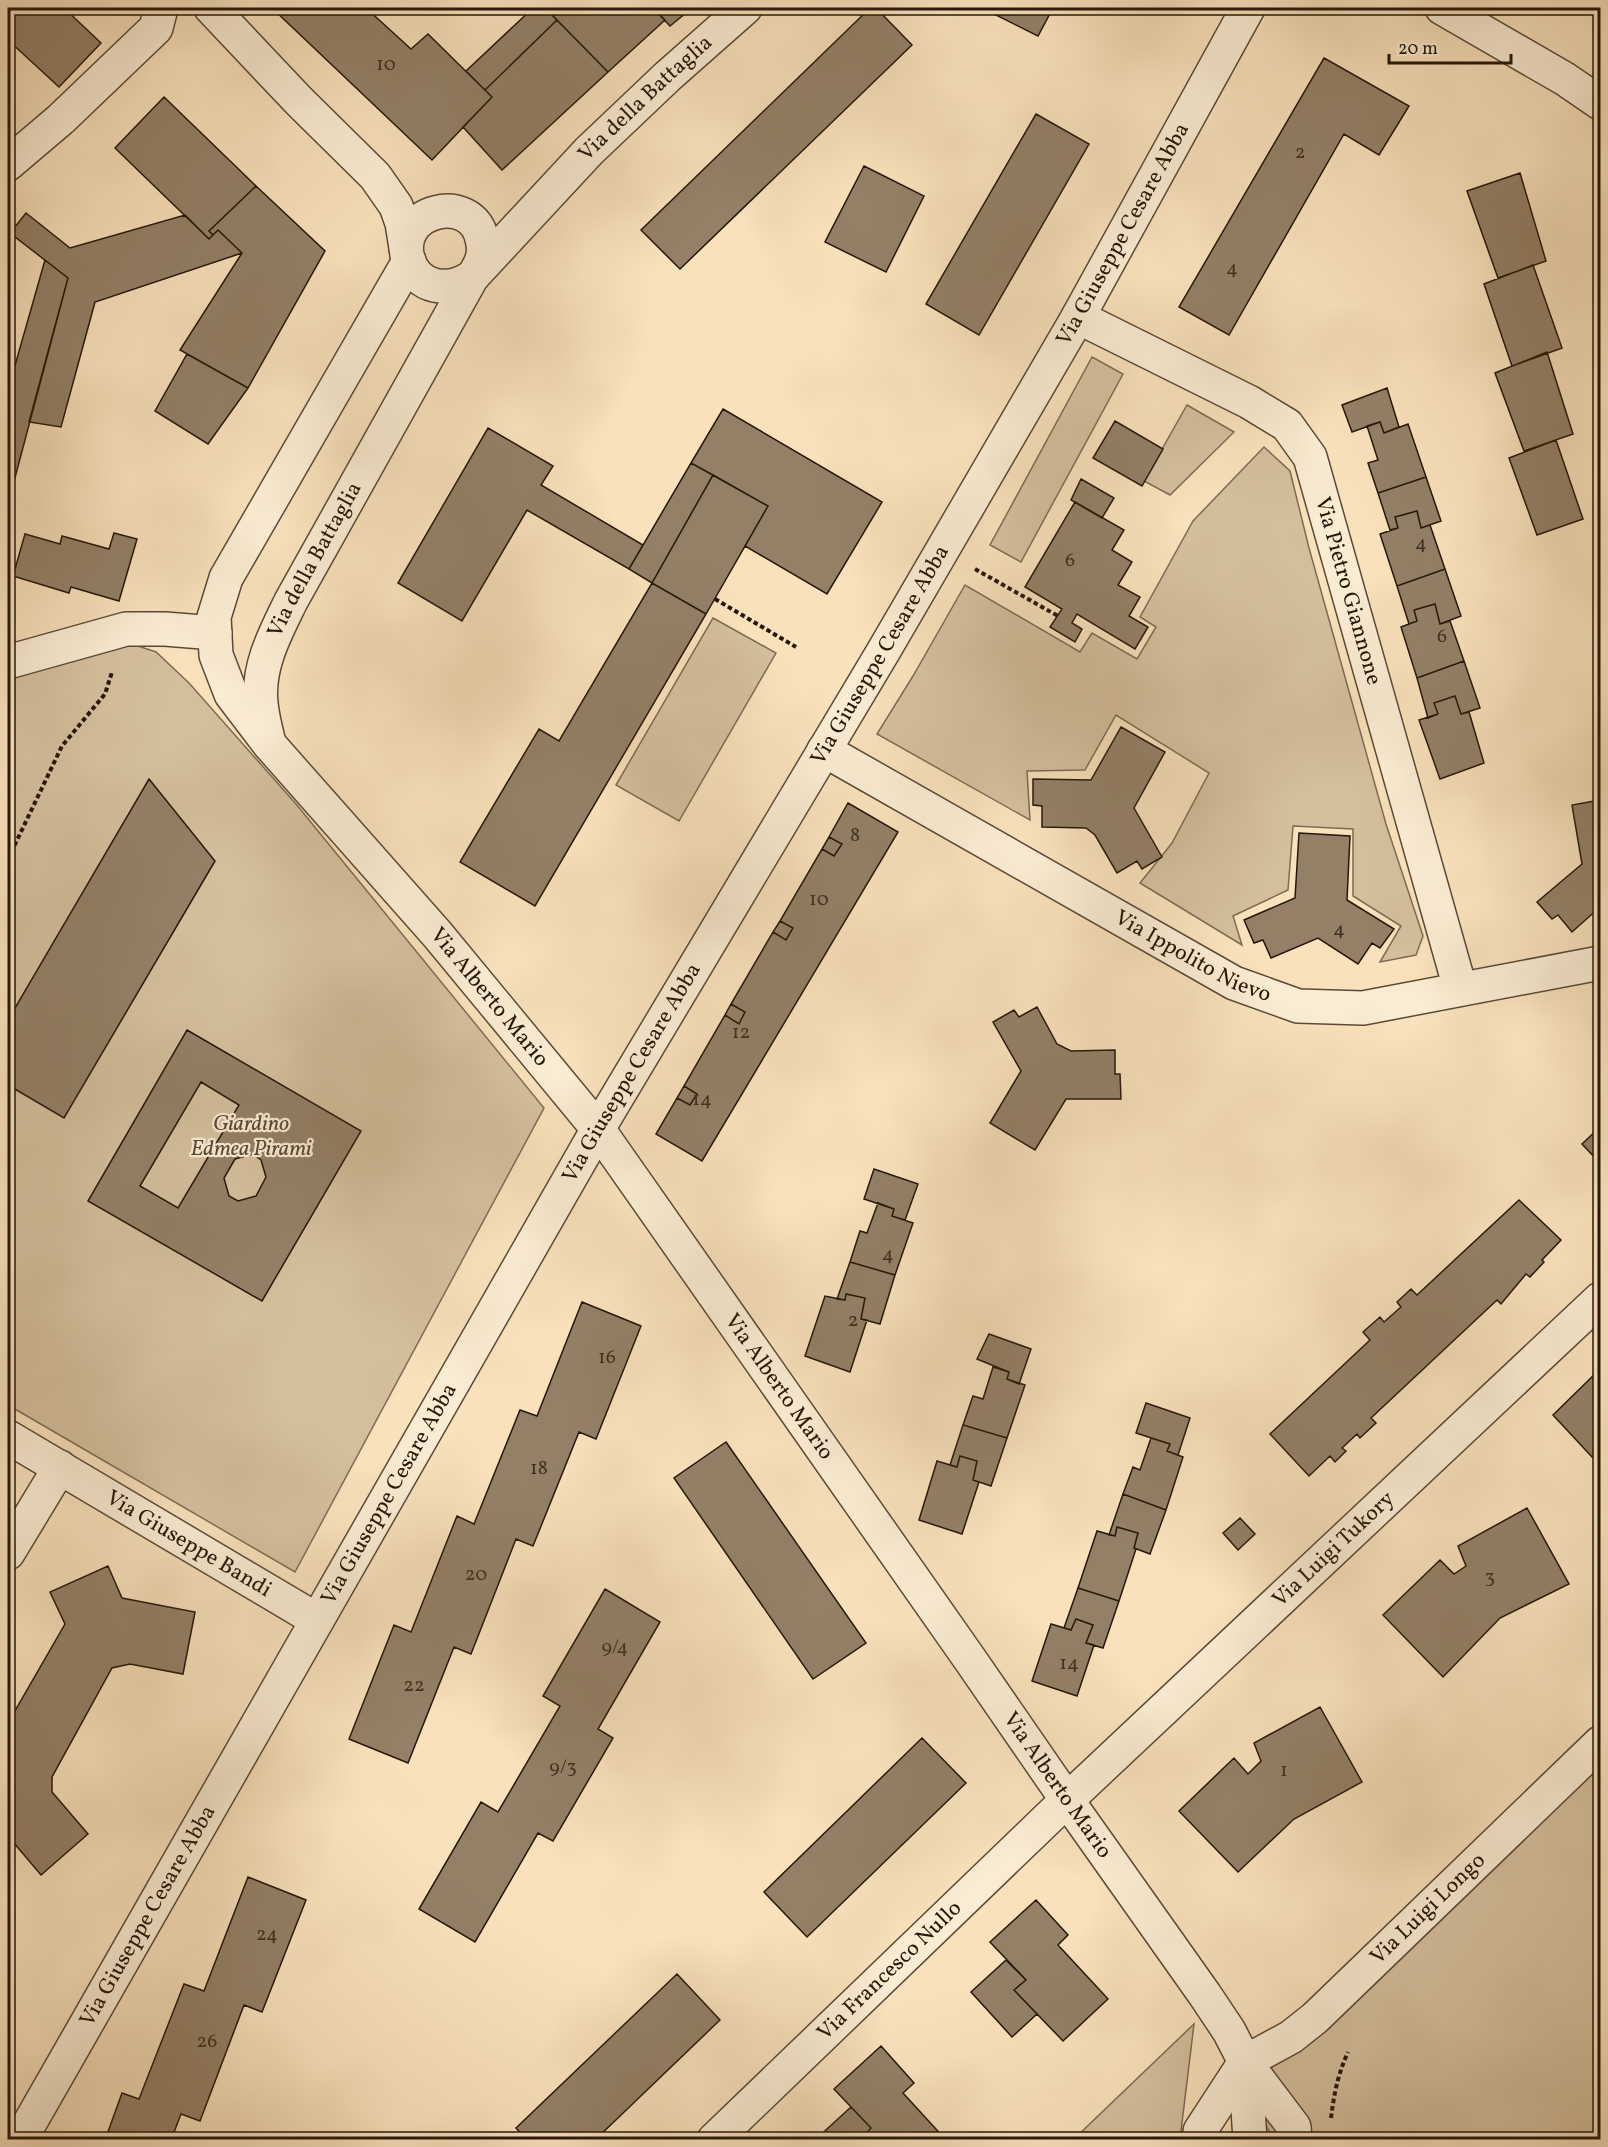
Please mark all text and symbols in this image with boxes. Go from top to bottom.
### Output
scale bar [1389,27,1510,65]
street label: Via della Battaglia [571,28,720,168]
text: 20 m [1398,37,1438,62]
house number: 10 [376,51,396,79]
street label: Via Giuseppe Cesare Abba [1049,117,1197,352]
house number: 2 [1295,139,1305,167]
house number: 4 [1226,255,1238,283]
street label: Via della Battaglia [260,476,370,643]
street label: Via Pietro Giannone [1307,493,1389,689]
house number: 4 [1415,530,1427,558]
street label: Via Giuseppe Cesare Abba [803,540,957,771]
house number: 6 [1065,547,1075,575]
house number: 6 [1437,623,1447,651]
house number: 8 [850,822,860,850]
house number: 10 [809,886,829,914]
street label: Via Ippolito Nievo [1109,903,1275,1011]
house number: 4 [1333,916,1345,944]
street label: Via Alberto Mario [422,921,556,1074]
street label: Via Giuseppe Cesare Abba [555,957,709,1189]
house number: 12 [732,1019,750,1047]
house number: 14 [692,1086,712,1114]
park label: Giardino Edmea Pirami [190,1109,312,1165]
house number: 4 [882,1241,894,1269]
street label: Via Alberto Mario [717,1307,841,1466]
house number: 2 [848,1307,858,1335]
house number: 16 [598,1344,616,1372]
street label: Via Giuseppe Cesare Abba [314,1378,465,1611]
house number: 18 [530,1455,548,1483]
street label: Via Giuseppe Bandi [100,1483,277,1605]
street label: Via Luigi Tukory [1266,1484,1402,1615]
house number: 20 [465,1561,487,1589]
house number: 3 [1485,1564,1495,1592]
house number: 9/4 [601,1634,629,1662]
house number: 14 [1059,1650,1079,1678]
house number: 22 [403,1672,425,1700]
street label: Via Alberto Mario [995,1706,1119,1865]
house number: 9/3 [549,1754,577,1782]
house number: 1 [1280,1757,1288,1785]
street label: Via Giuseppe Cesare Abba [72,1799,224,2033]
street label: Via Luigi Longo [1363,1846,1493,1972]
street label: Via Francesco Nullo [810,1894,969,2048]
house number: 24 [256,1921,278,1949]
house number: 26 [197,2028,217,2056]

